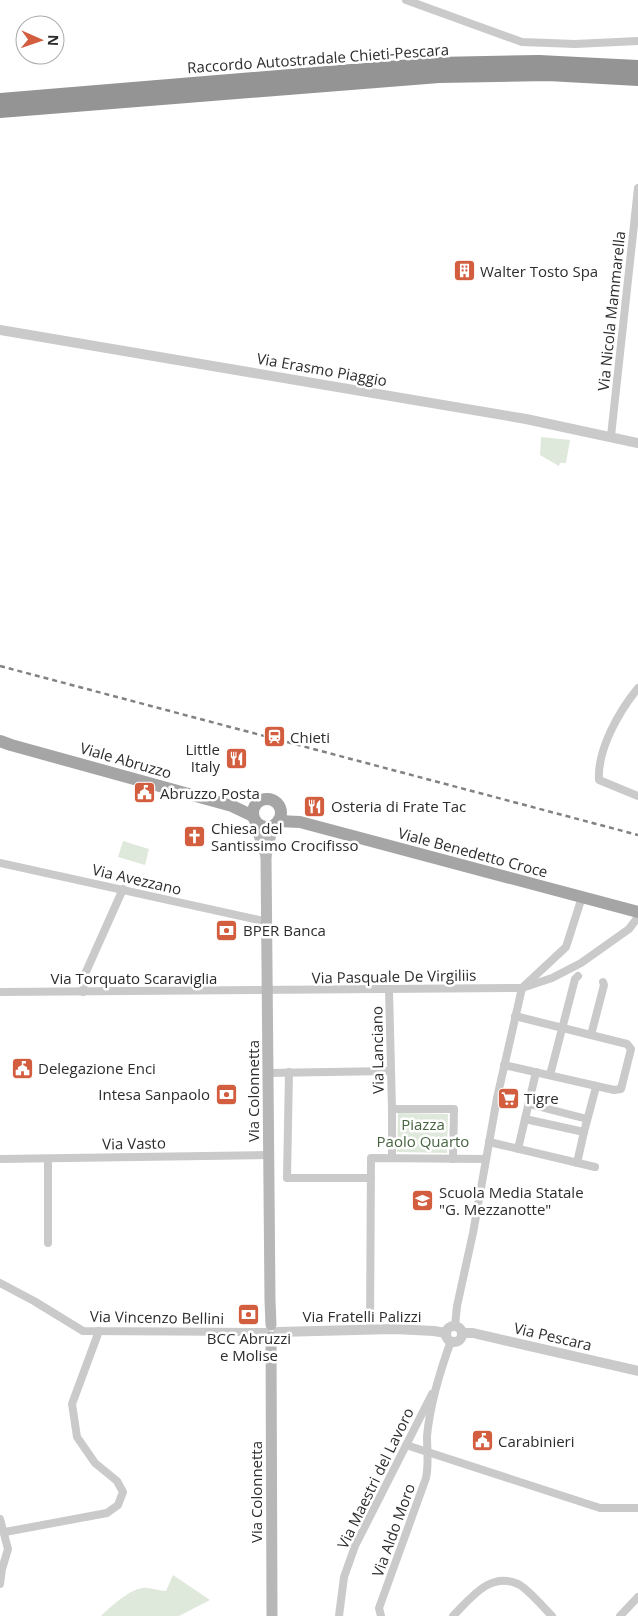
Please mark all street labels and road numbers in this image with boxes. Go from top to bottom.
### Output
street label: Raccordo Autostradale Chieti-Pescara [186,39,450,77]
street label: Via Nicola Mammarella [593,230,629,392]
street label: Via Erasmo Piaggio [255,348,389,390]
street label: Viale Abruzzo [78,737,174,783]
street label: Viale Benedetto Croce [396,822,550,882]
street label: Via Avezzano [90,859,184,899]
street label: Via Pasquale De Virgiliis [311,965,477,987]
street label: Via Torquato Scaraviglia [51,968,217,988]
street label: Via Lanciano [366,1006,388,1094]
street label: Via Colonnetta [243,1040,263,1142]
street label: Via Vasto [102,1132,166,1154]
street label: Via Vincenzo Bellini [90,1306,224,1328]
street label: Via Fratelli Palizzi [303,1306,421,1326]
street label: Via Pescara [512,1317,594,1355]
street label: Via Maestri del Lavoro [332,1404,418,1552]
street label: Via Colonnetta [246,1441,266,1543]
street label: Via Aldo Moro [367,1481,419,1579]

